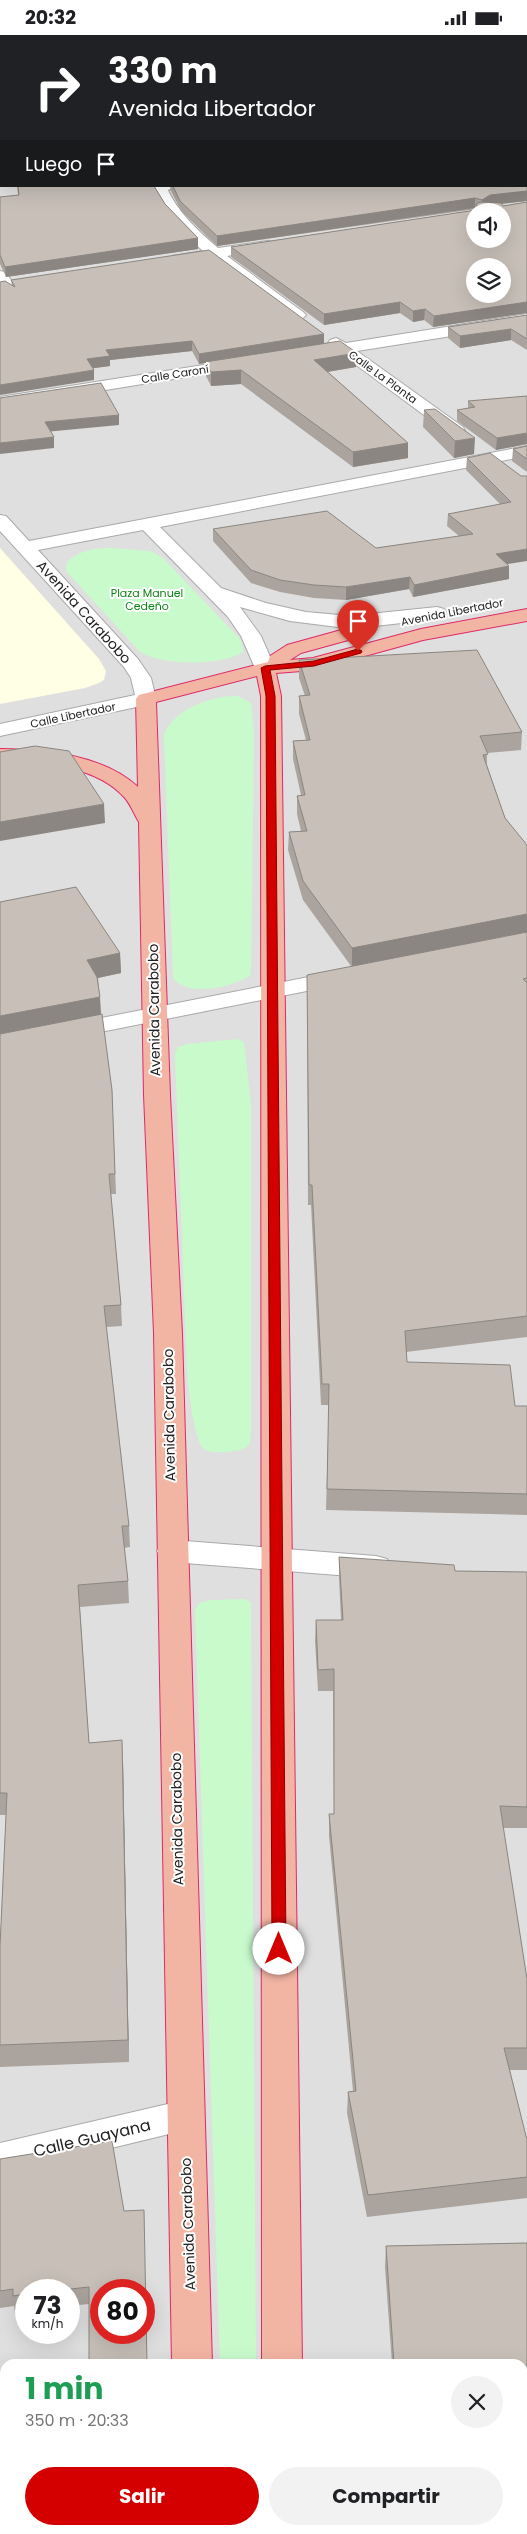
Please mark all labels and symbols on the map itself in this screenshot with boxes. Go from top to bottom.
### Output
street label: Calle La Planta [345,347,421,407]
street label: Calle Caroní [140,361,210,387]
street label: Avenida Carabobo [32,556,136,668]
park label: Plaza Manuel Cedeño [111,585,183,614]
street label: Avenida Libertador [400,594,504,630]
pin [337,600,379,651]
street label: Calle Libertador [29,698,117,732]
street label: Avenida Carabobo [143,943,165,1077]
street label: Avenida Carabobo [158,1348,180,1482]
street label: Avenida Carabobo [166,1752,188,1886]
position arrow [252,1922,304,1974]
street label: Calle Guayana [31,2113,153,2163]
street label: Avenida Carabobo [176,2157,200,2291]
speed limit sign: 80 [90,2279,155,2344]

